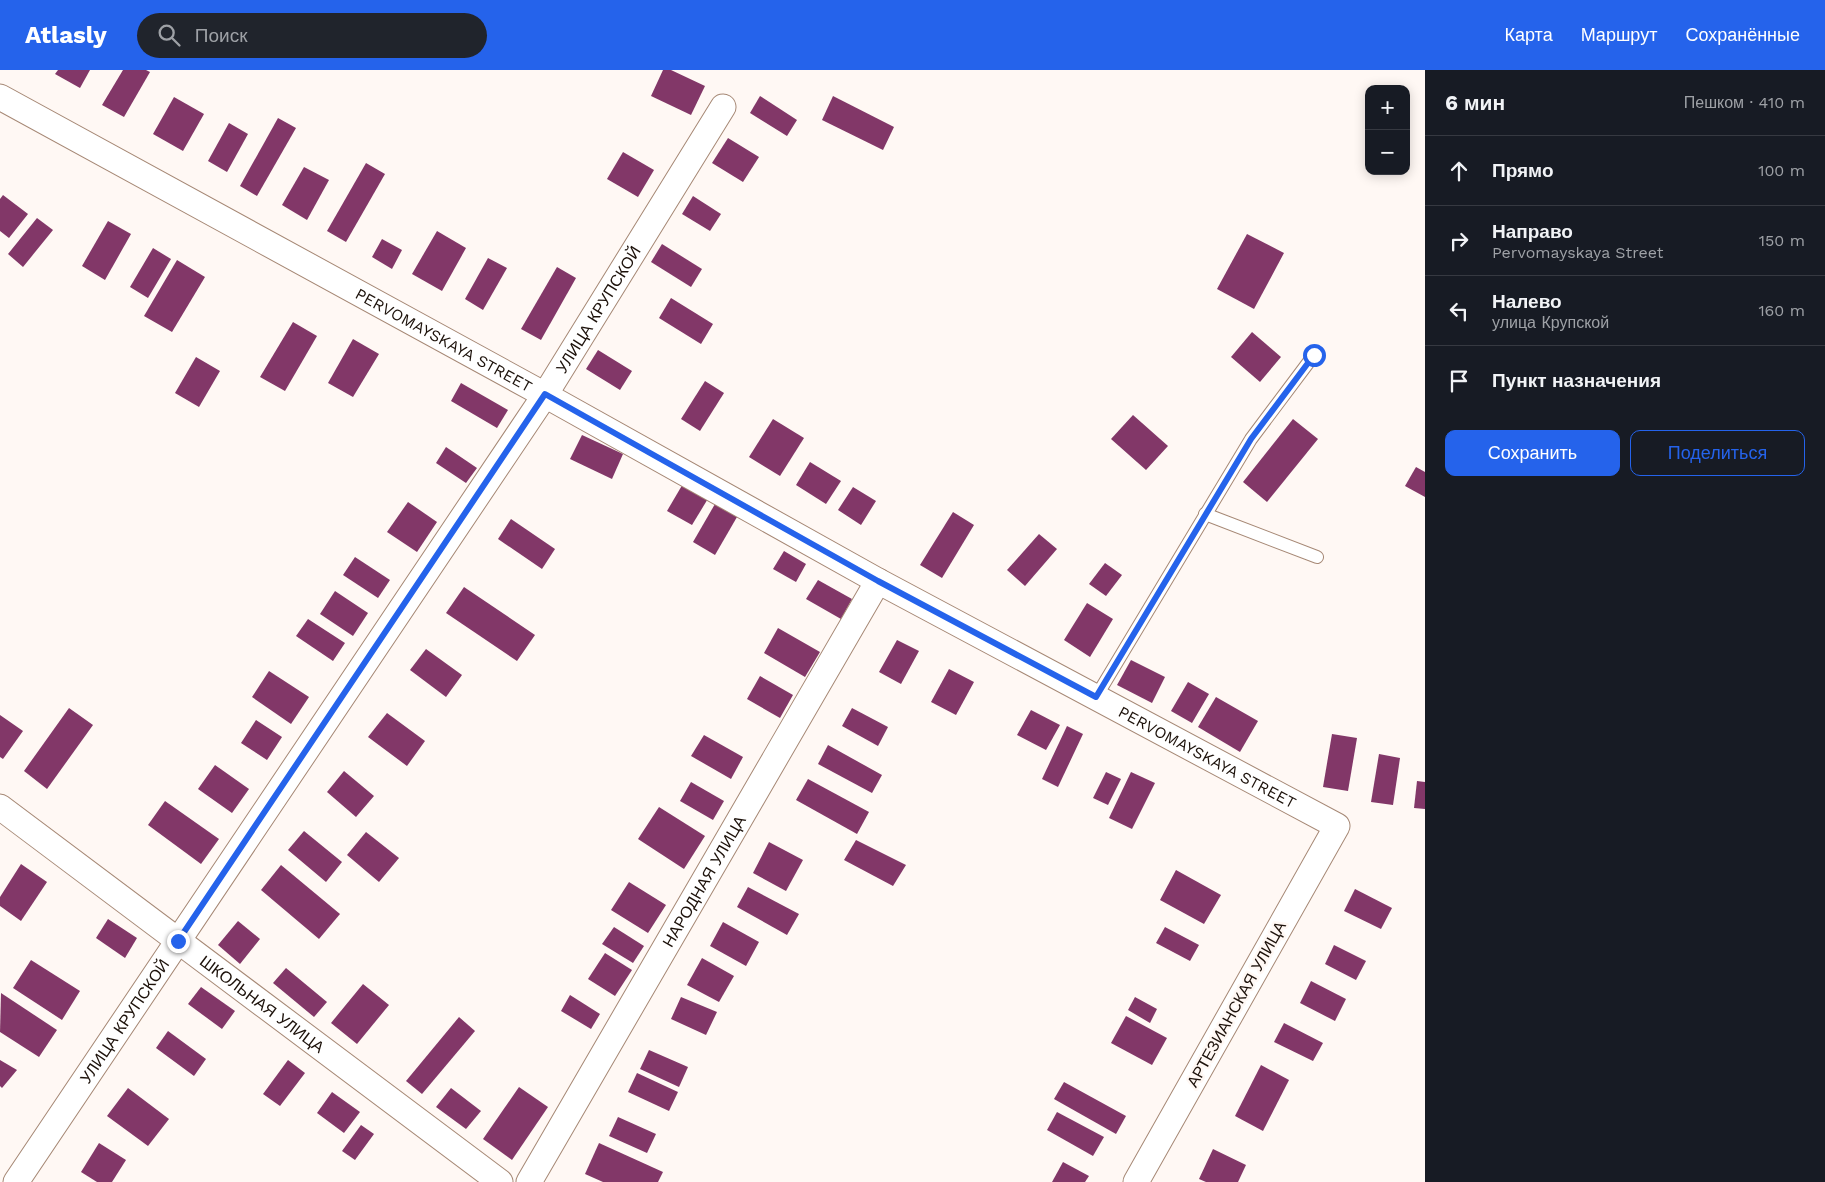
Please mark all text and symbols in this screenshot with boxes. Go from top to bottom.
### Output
search box [137,13,487,58]
text: Atlasly [25,21,107,49]
icon: search [155,21,183,49]
text: Поиск [195,24,247,47]
text: Карта [1505,24,1553,45]
text: Маршрут [1581,24,1657,45]
text: Сохранённые [1685,24,1800,45]
map controls [1365,85,1410,175]
button: + [1365,85,1410,130]
text: 6 мин [1445,90,1505,115]
text: Пешком · 410 m [1684,93,1805,112]
button: − [1365,130,1410,175]
icon: ahead [1445,157,1473,185]
text: Прямо [1492,159,1554,182]
text: 100 m [1758,161,1805,180]
text: Направо [1492,220,1573,243]
icon: right [1445,227,1473,255]
text: 150 m [1759,231,1805,250]
street label: УЛИЦА КРУПСКОЙ [552,243,645,377]
text: Pervomayskaya Street [1492,243,1663,262]
street label: PERVOMAYSKAYA STREET [352,284,536,396]
text: Налево [1492,290,1562,313]
icon: left [1445,297,1473,325]
text: 160 m [1758,301,1805,320]
text: улица Крупской [1492,313,1609,332]
route start [1303,344,1326,367]
icon: arrive [1445,367,1473,395]
text: Пункт назначения [1492,369,1661,392]
button: Сохранить [1445,430,1620,476]
button: Поделиться [1630,430,1805,476]
street label: PERVOMAYSKAYA STREET [1115,702,1300,813]
street label: НАРОДНАЯ УЛИЦА [659,812,750,950]
street label: АРТЕЗИАНСКАЯ УЛИЦА [1183,918,1290,1091]
route end [167,930,190,953]
street label: ШКОЛЬНАЯ УЛИЦА [196,951,328,1057]
street label: УЛИЦА КРУПСКОЙ [76,956,173,1087]

